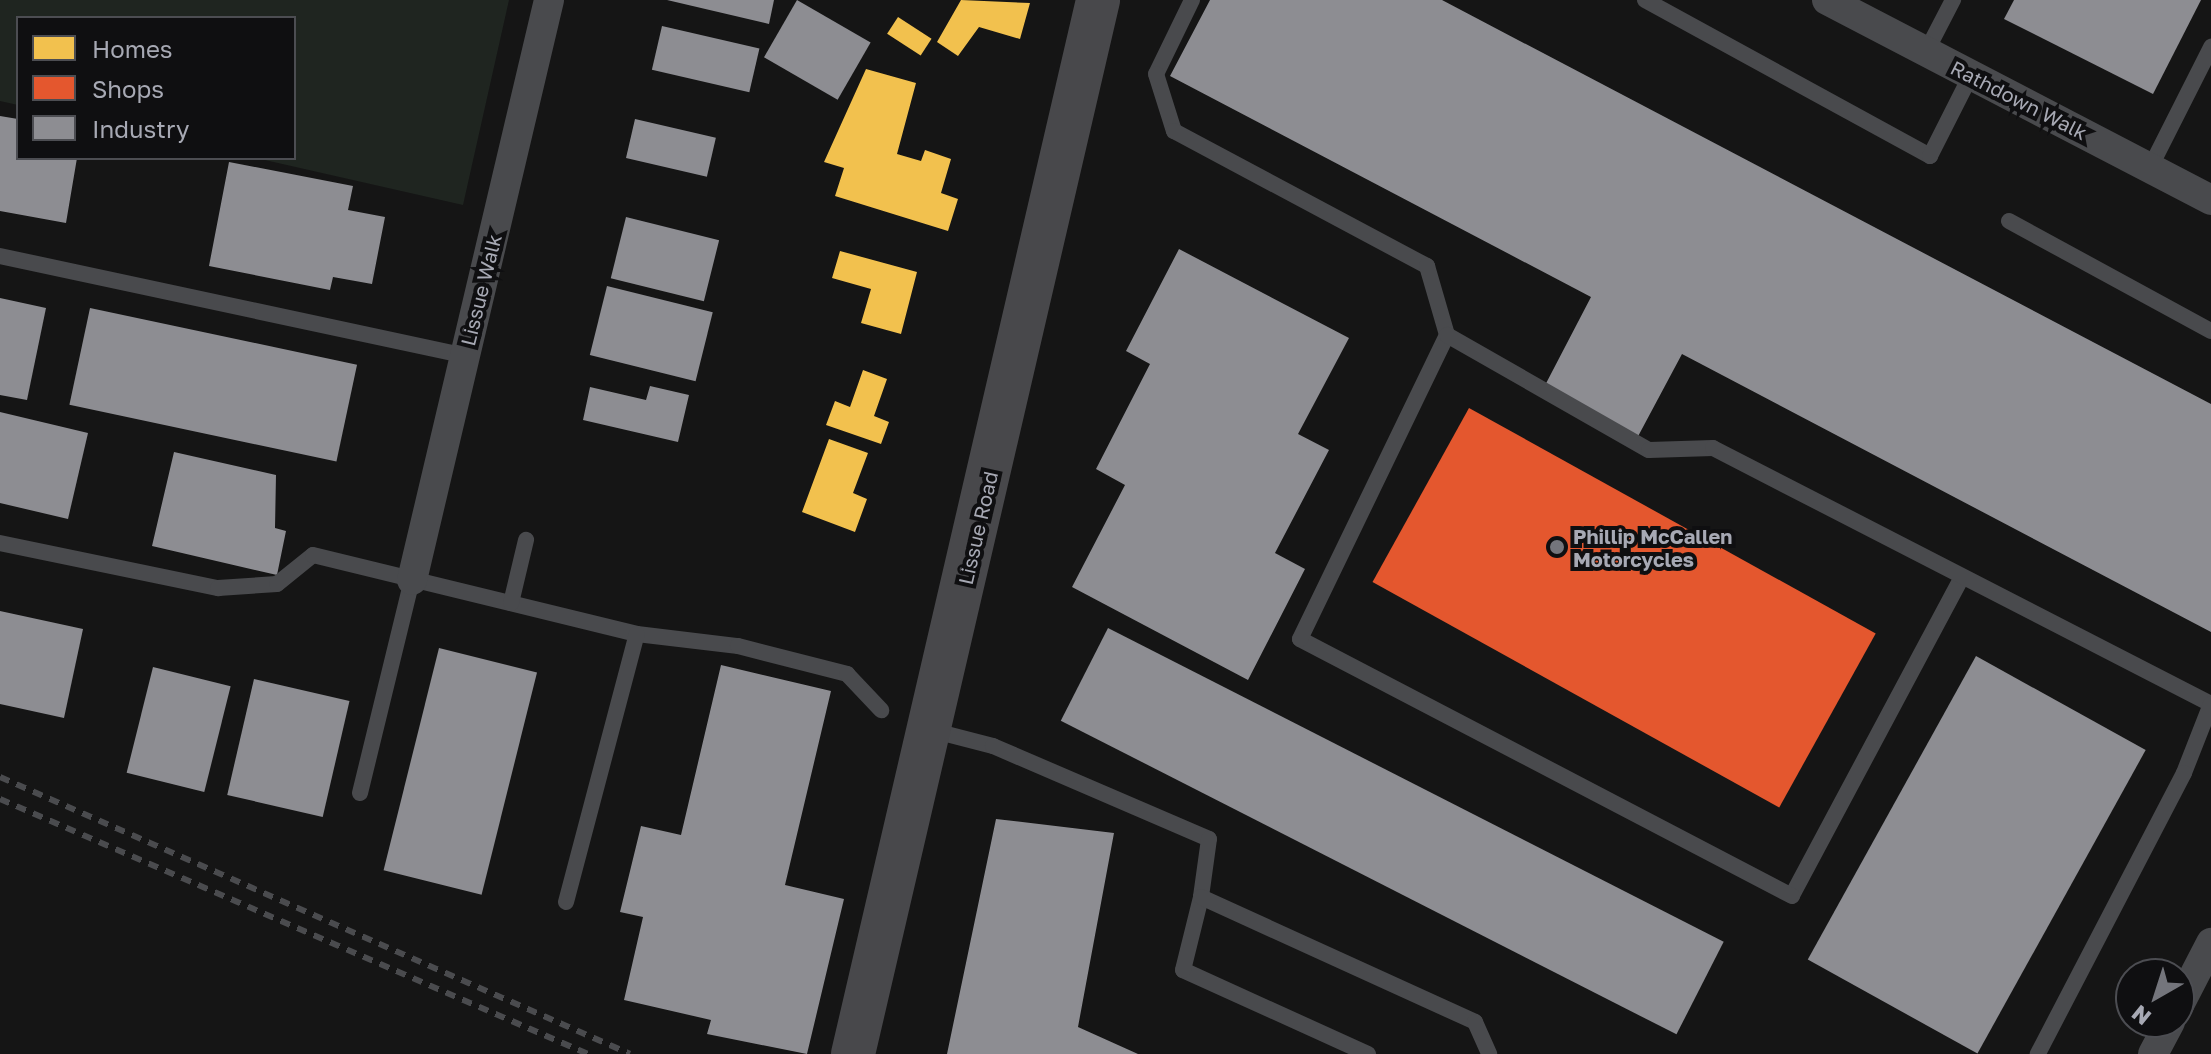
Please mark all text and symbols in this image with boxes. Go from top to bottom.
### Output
legend [16,16,296,160]
text: Homes [92,34,173,63]
street label: Rathdown Walk [1947,55,2091,145]
text: Shops [92,74,164,103]
text: Industry [92,114,189,143]
street label: Lissue Walk [456,232,506,348]
street label: Lissue Road [953,469,1003,587]
place label: Phillip McCallen Motorcycles [1573,524,1732,571]
marker: Phillip McCallen Motorcycles [1548,538,1566,556]
north arrow [2115,958,2195,1038]
text: N [2126,1000,2156,1031]

